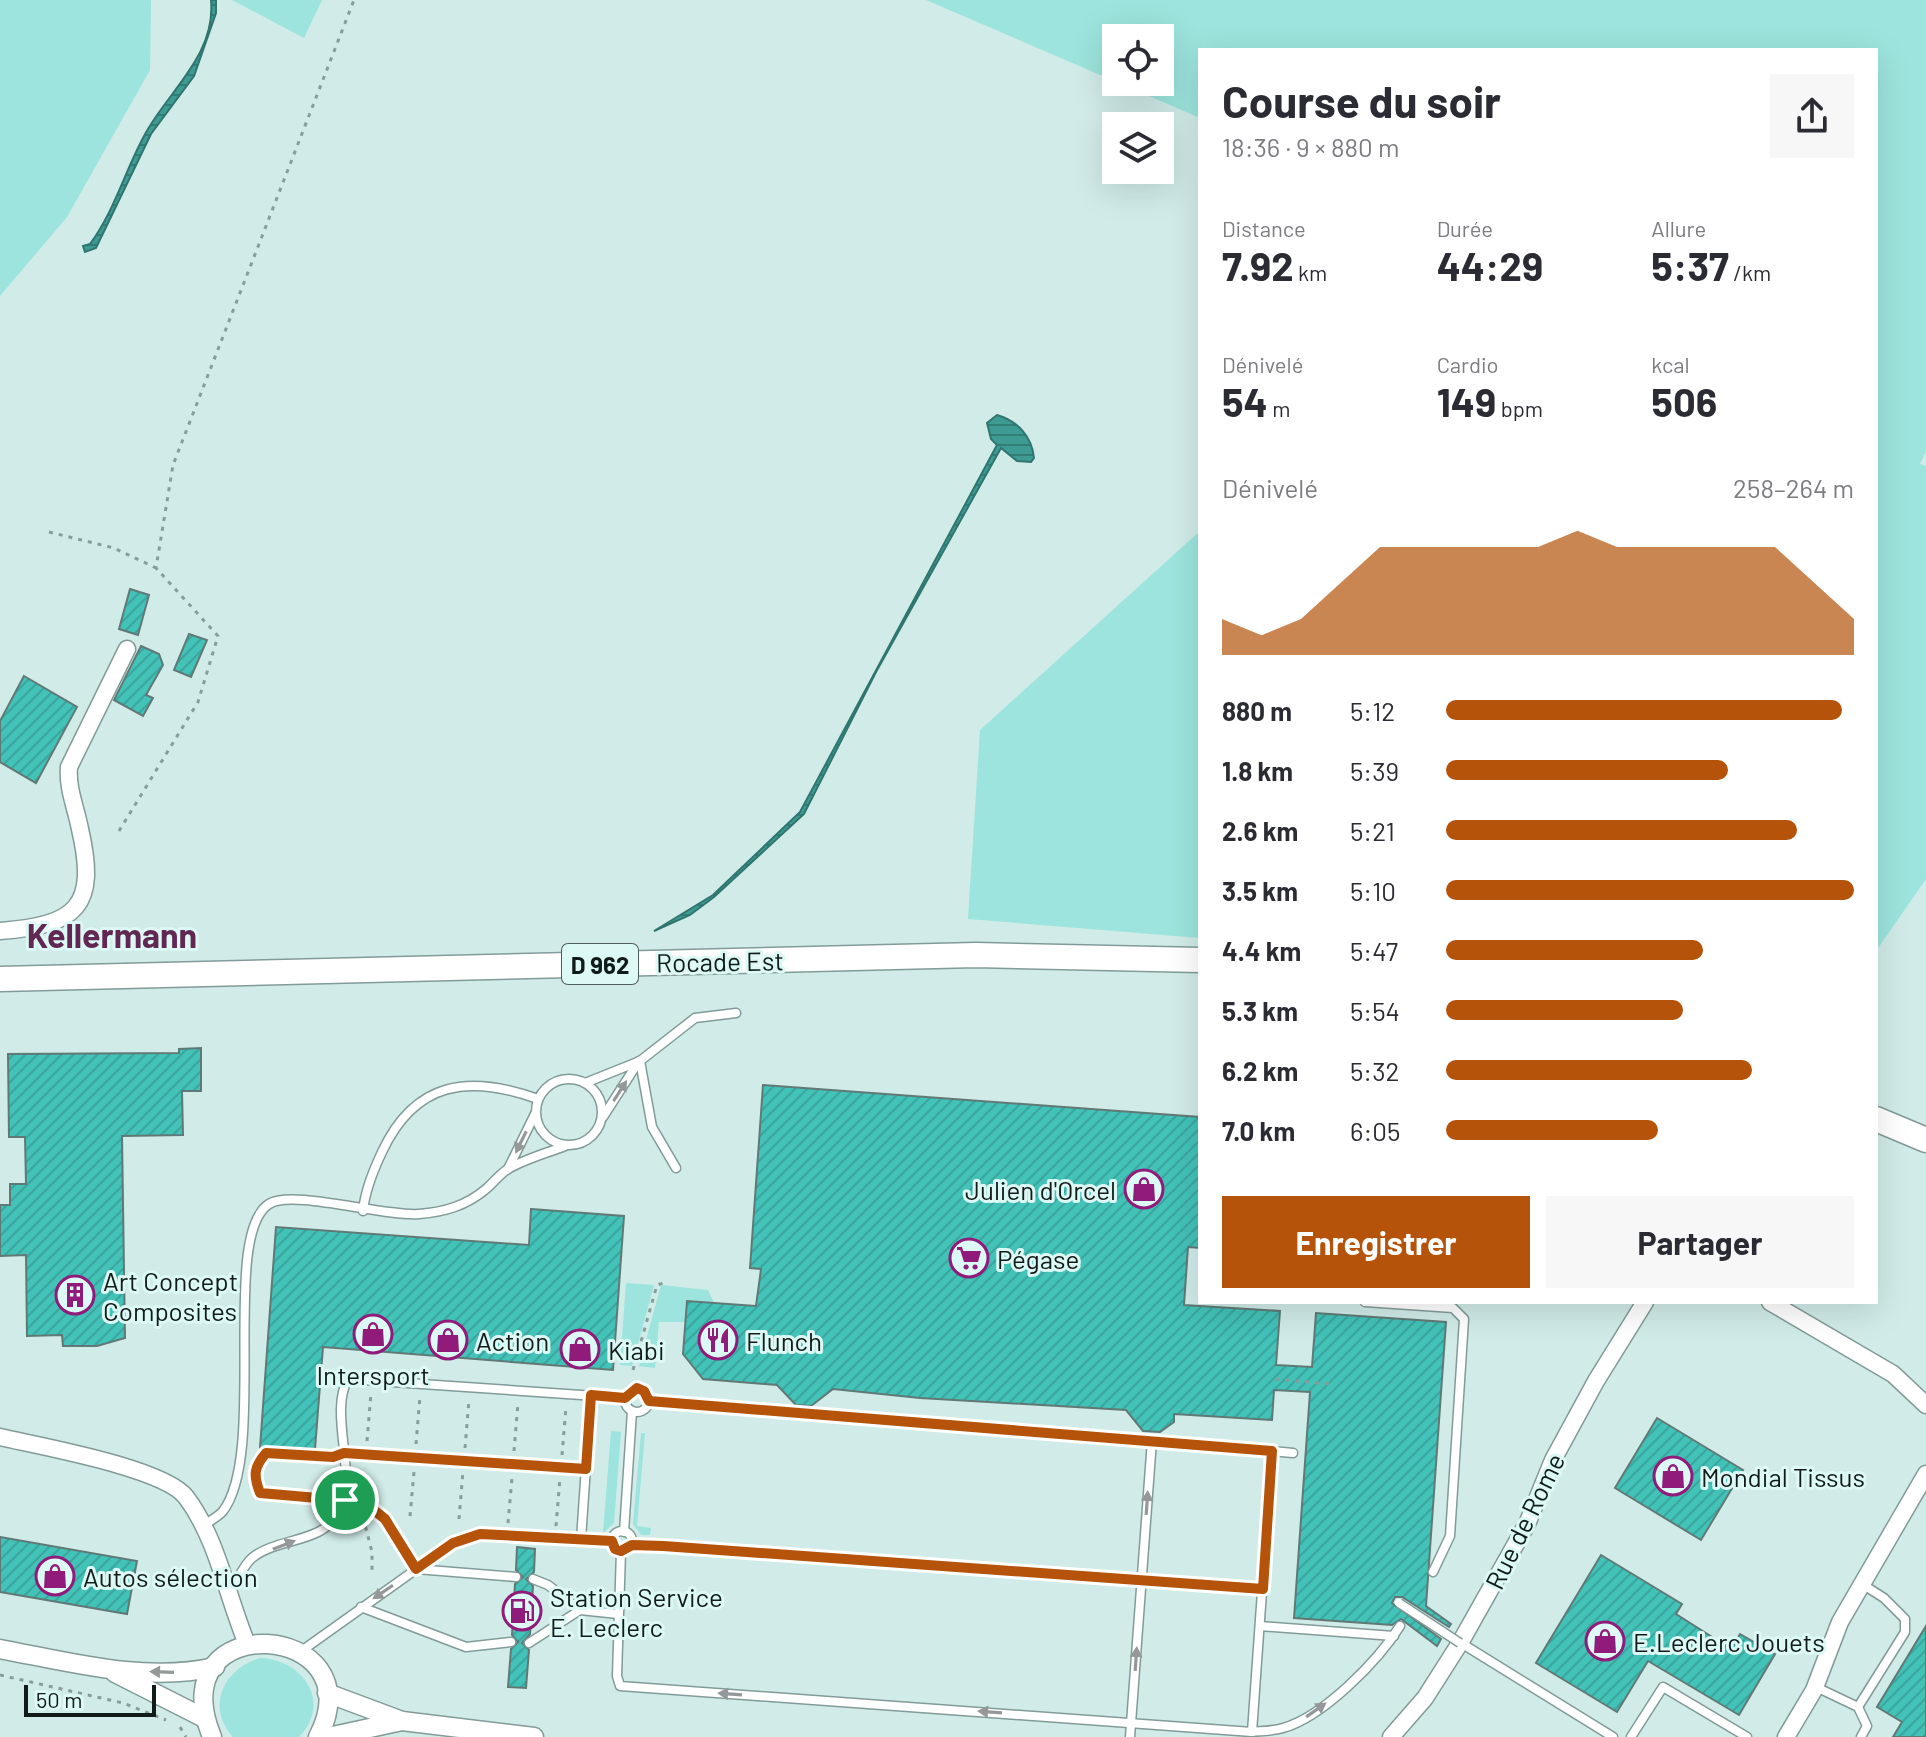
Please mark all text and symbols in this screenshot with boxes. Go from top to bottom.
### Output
map controls [1102,24,1174,184]
button: locate [1102,24,1174,96]
text: Course du soir [1222,74,1501,127]
button: share [1770,74,1854,158]
button: layers [1102,112,1174,184]
text: 18:36 · 9 × 880 m [1222,131,1400,162]
text: Distance [1222,215,1306,241]
text: Durée [1437,215,1493,241]
text: Allure [1651,215,1706,241]
text: 7.92 [1222,241,1294,289]
text: 44:29 [1437,241,1543,289]
text: 5:37 [1651,241,1729,289]
text: km [1294,259,1327,285]
text: /km [1729,259,1771,285]
text: Dénivelé [1222,351,1303,377]
text: Cardio [1437,351,1499,377]
text: kcal [1651,351,1690,377]
text: 54 [1222,377,1268,425]
text: 149 [1437,377,1496,425]
text: 506 [1651,377,1717,425]
text: m [1268,395,1290,421]
text: bpm [1496,395,1543,421]
text: Dénivelé [1222,472,1318,503]
text: 258–264 m [1733,472,1854,503]
text: 880 m [1222,695,1292,726]
text: 5:12 [1350,695,1395,726]
text: 1.8 km [1222,755,1293,786]
text: 5:39 [1350,755,1399,786]
text: 2.6 km [1222,815,1298,846]
text: 5:21 [1350,815,1395,846]
text: 3.5 km [1222,875,1298,906]
text: 5:10 [1350,875,1396,906]
district label: Kellermann [27,914,197,955]
text: 4.4 km [1222,935,1301,966]
text: 5:47 [1350,935,1398,966]
road number: D 962 [562,944,638,984]
street label: Rocade Est [656,944,784,978]
text: 5.3 km [1222,995,1298,1026]
text: 5:54 [1350,995,1400,1026]
text: 6.2 km [1222,1055,1298,1086]
text: 5:32 [1350,1055,1400,1086]
one-way arrow [613,1080,628,1101]
text: 7.0 km [1222,1115,1295,1146]
text: 6:05 [1350,1115,1400,1146]
one-way arrow [514,1130,528,1153]
shop icon: Julien d'Orcel [1123,1168,1165,1210]
place label: Julien d'Orcel [965,1174,1116,1205]
button: Enregistrer [1222,1196,1530,1288]
button: Partager [1546,1196,1854,1288]
supermarket icon: Pégase [948,1237,990,1279]
place label: Pégase [997,1243,1079,1274]
place label: Art Concept Composites [103,1265,238,1326]
building icon: Art Concept Composites [54,1274,96,1316]
shop icon: Intersport [352,1313,394,1355]
shop icon: Action [427,1319,469,1361]
restaurant icon: Flunch [697,1319,739,1361]
place label: Action [476,1325,549,1356]
place label: Flunch [746,1325,822,1356]
shop icon: Kiabi [559,1328,601,1370]
place label: Kiabi [608,1334,665,1365]
place label: Intersport [316,1359,430,1390]
street label: Rue de Rome [1478,1448,1570,1594]
shop icon: Mondial Tissus [1652,1455,1694,1497]
place label: Mondial Tissus [1701,1461,1865,1492]
pin [311,1466,379,1534]
icon: arrive [323,1478,367,1522]
one-way arrow [1141,1490,1154,1515]
one-way arrow [272,1538,296,1551]
shop icon: Autos sélection [34,1555,76,1597]
place label: Autos sélection [83,1561,258,1592]
place label: Station Service E. Leclerc [550,1581,723,1642]
one-way arrow [373,1584,394,1599]
fuel station icon: Station Service E. Leclerc [501,1590,543,1632]
shop icon: E.Leclerc Jouets [1584,1620,1626,1662]
place label: E.Leclerc Jouets [1633,1626,1825,1657]
one-way arrow [1129,1646,1142,1671]
one-way arrow [149,1665,174,1678]
scale bar [24,1681,156,1717]
text: 50 m [36,1686,82,1712]
one-way arrow [717,1687,742,1700]
one-way arrow [1305,1703,1326,1718]
one-way arrow [977,1706,1002,1719]

